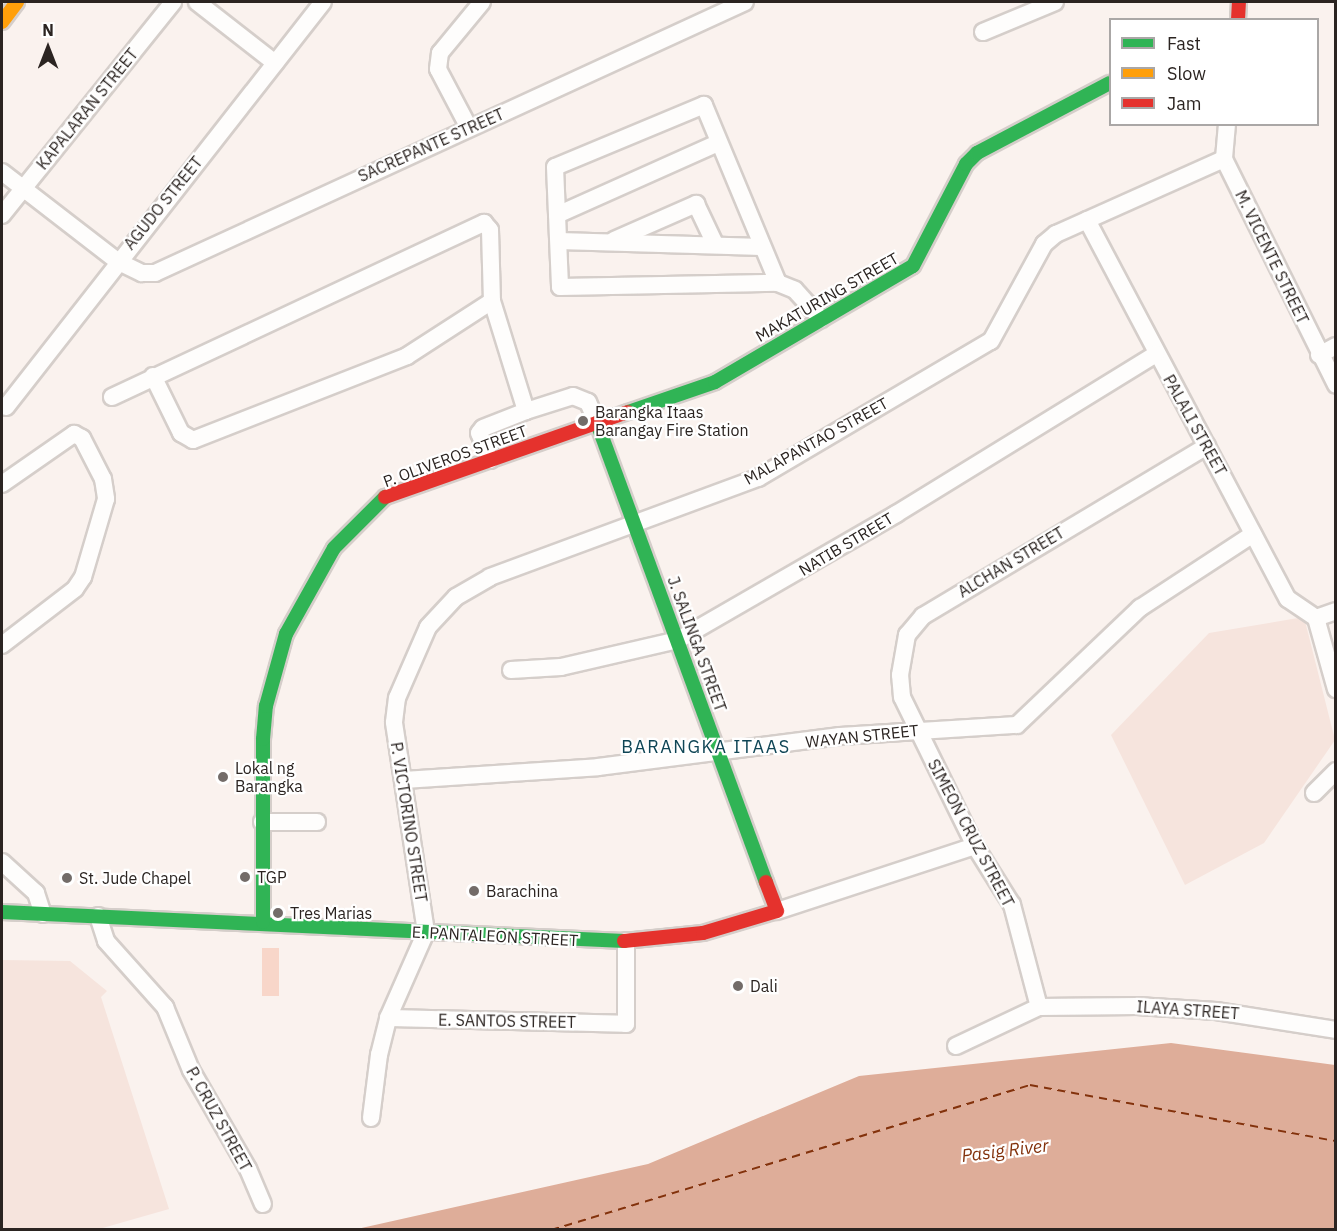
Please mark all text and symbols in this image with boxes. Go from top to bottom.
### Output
north arrow [18,18,78,78]
legend [1109,18,1319,126]
text: N [42,20,54,40]
text: Fast [1167,32,1201,55]
street label: KAPALARAN STREET [32,45,142,173]
text: Slow [1167,62,1206,85]
text: Jam [1167,92,1202,115]
street label: SACREPANTE STREET [355,104,507,186]
street label: AGUDO STREET [120,153,206,253]
street label: M. VICENTE STREET [1231,187,1313,327]
street label: MAKATURING STREET [752,248,902,346]
street label: PALALI STREET [1159,371,1231,479]
street label: MALAPANTAO STREET [741,393,891,489]
place label: Barangka Itaas Barangay Fire Station [595,402,748,440]
marker: Barangka Itaas Barangay Fire Station [576,414,590,428]
street label: P. OLIVEROS STREET [380,421,530,491]
street label: NATIB STREET [795,508,897,580]
street label: ALCHAN STREET [954,523,1068,601]
street label: J. SALINGA STREET [664,574,730,714]
street label: WAYAN STREET [804,721,920,751]
district label: BARANGKA ITAAS [621,736,791,758]
street label: P. VICTORINO STREET [387,741,431,903]
street label: SIMEON CRUZ STREET [924,756,1018,910]
place label: Lokal ng Barangka [235,758,303,796]
marker: Lokal ng Barangka [216,770,230,784]
place label: TGP [257,867,287,887]
place label: St. Jude Chapel [79,868,191,888]
marker: TGP [238,870,252,884]
marker: St. Jude Chapel [60,871,74,885]
place label: Barachina [486,881,558,901]
marker: Barachina [467,884,481,898]
place label: Tres Marias [290,903,372,923]
marker: Tres Marias [271,906,285,920]
street label: E. PANTALEON STREET [411,922,579,950]
place label: Dali [750,976,778,996]
marker: Dali [731,979,745,993]
street label: ILAYA STREET [1136,997,1240,1023]
street label: E. SANTOS STREET [438,1010,576,1032]
street label: P. CRUZ STREET [182,1063,256,1175]
water label: Pasig River [960,1135,1050,1167]

